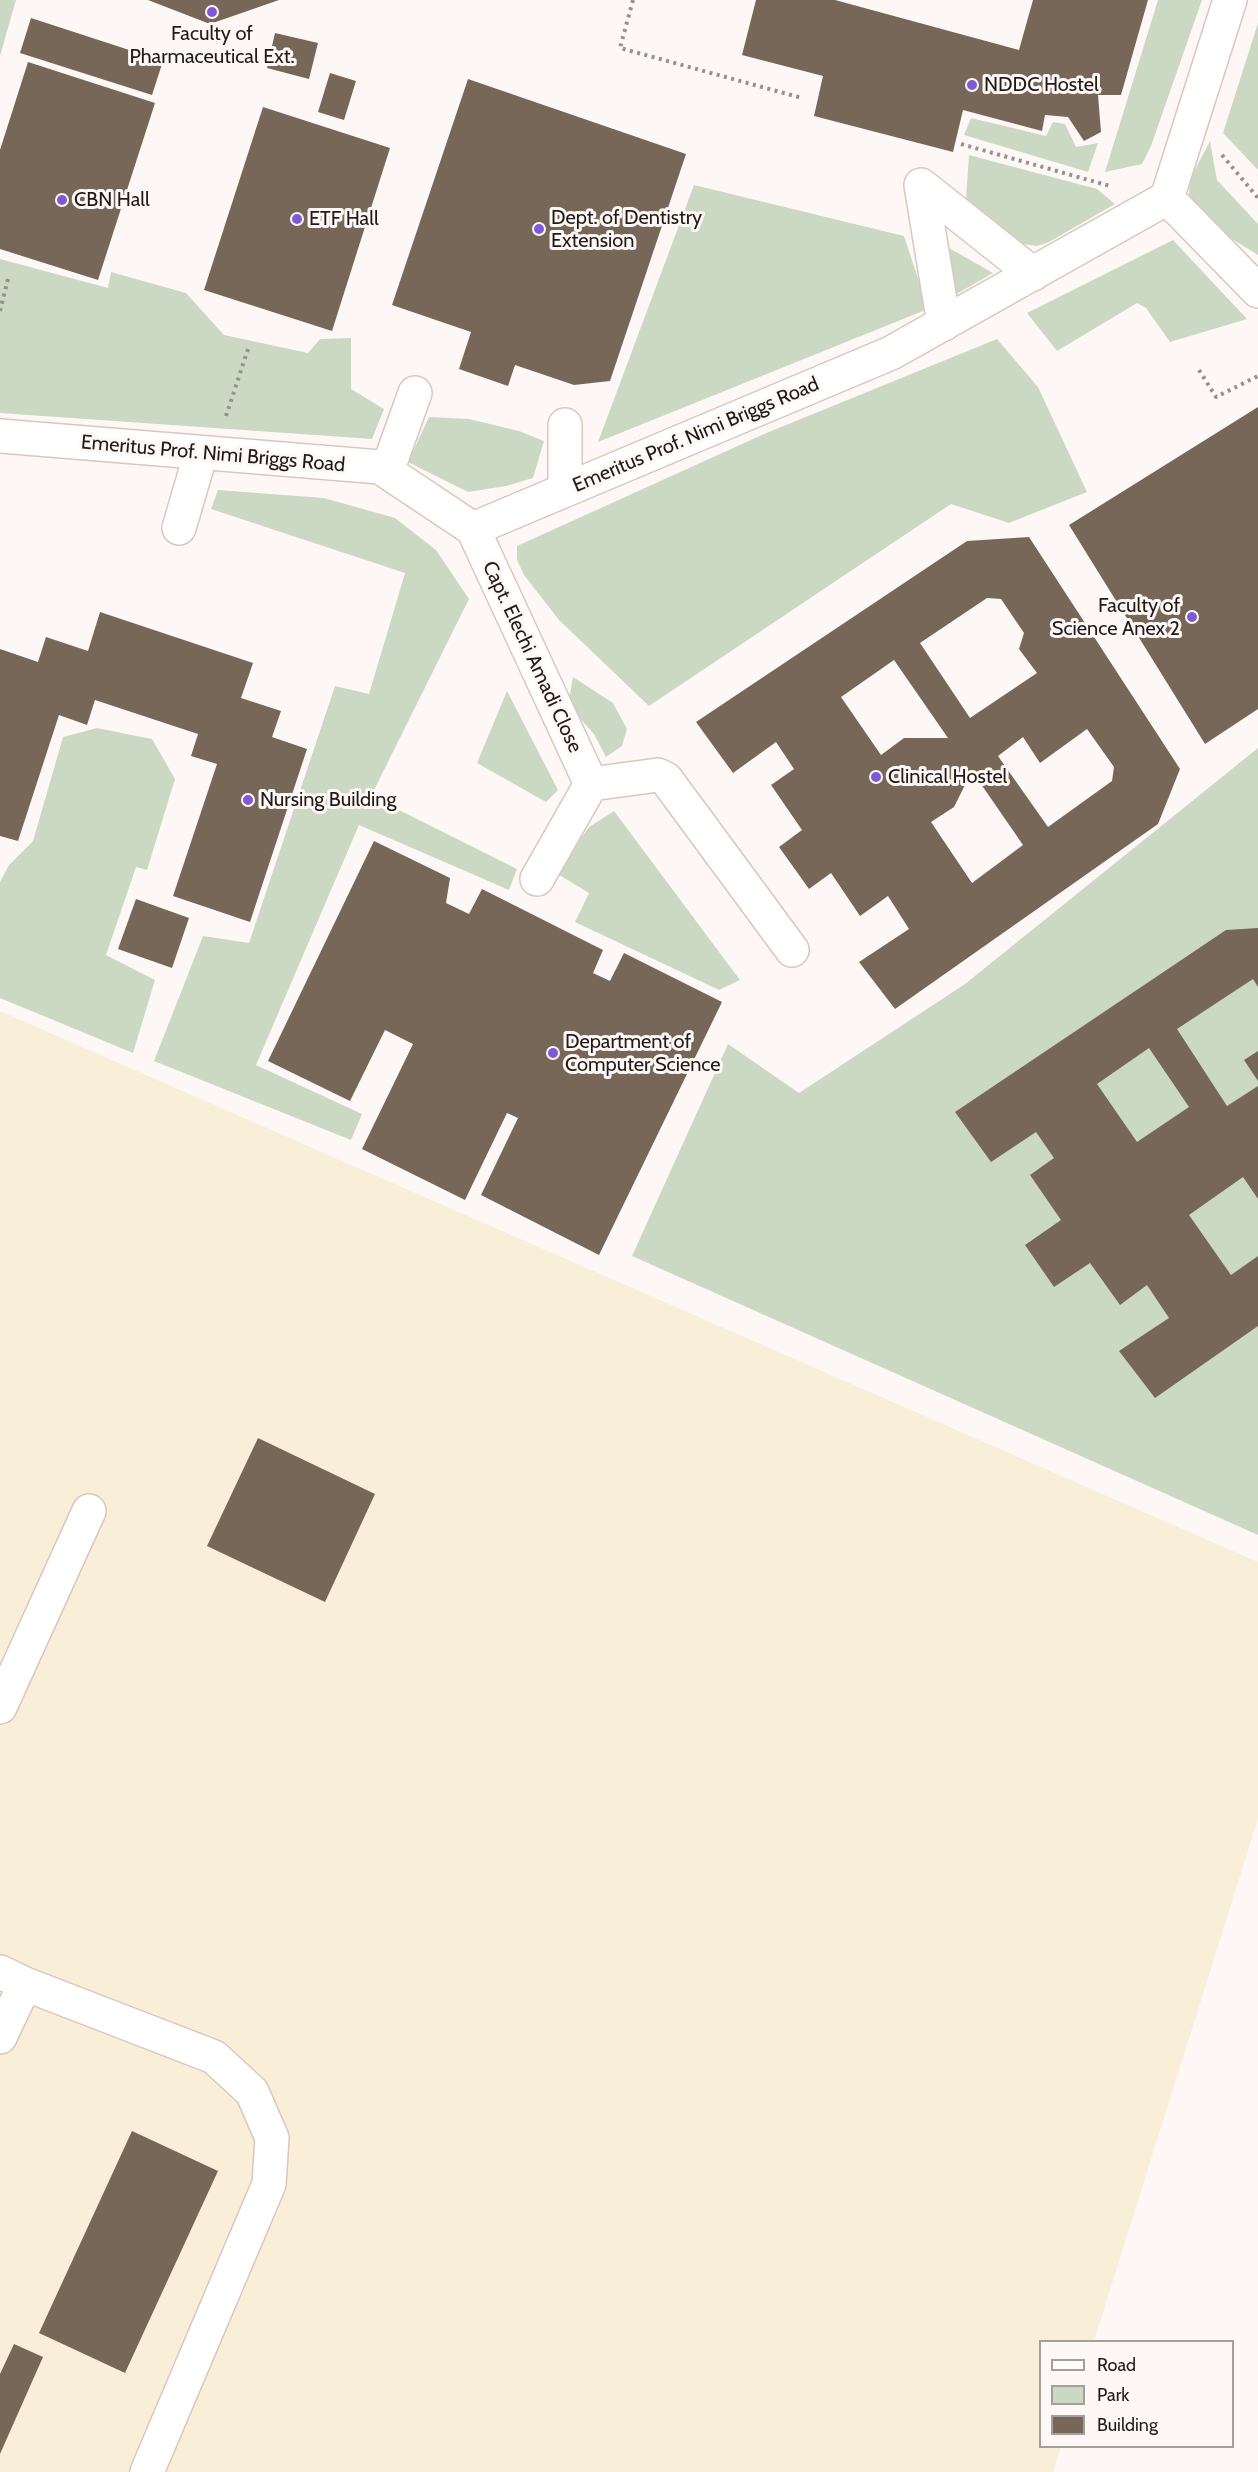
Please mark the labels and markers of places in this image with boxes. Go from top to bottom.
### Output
marker: Faculty of Pharmaceutical Ext. [205,5,219,19]
place label: Faculty of Pharmaceutical Ext. [129,22,295,69]
place label: NDDC Hostel [984,73,1099,97]
marker: NDDC Hostel [965,78,979,92]
place label: CBN Hall [74,188,150,212]
marker: CBN Hall [55,193,69,207]
place label: Dept. of Dentistry Extension [551,206,702,253]
place label: ETF Hall [309,207,379,231]
marker: ETF Hall [290,212,304,226]
marker: Dept. of Dentistry Extension [532,222,546,236]
place label: Faculty of Science Anex 2 [1052,594,1180,641]
marker: Faculty of Science Anex 2 [1185,610,1199,624]
place label: Clinical Hostel [888,765,1007,789]
marker: Clinical Hostel [869,770,883,784]
place label: Nursing Building [260,788,396,812]
marker: Nursing Building [241,793,255,807]
place label: Department of Computer Science [565,1030,721,1077]
marker: Department of Computer Science [546,1046,560,1060]

